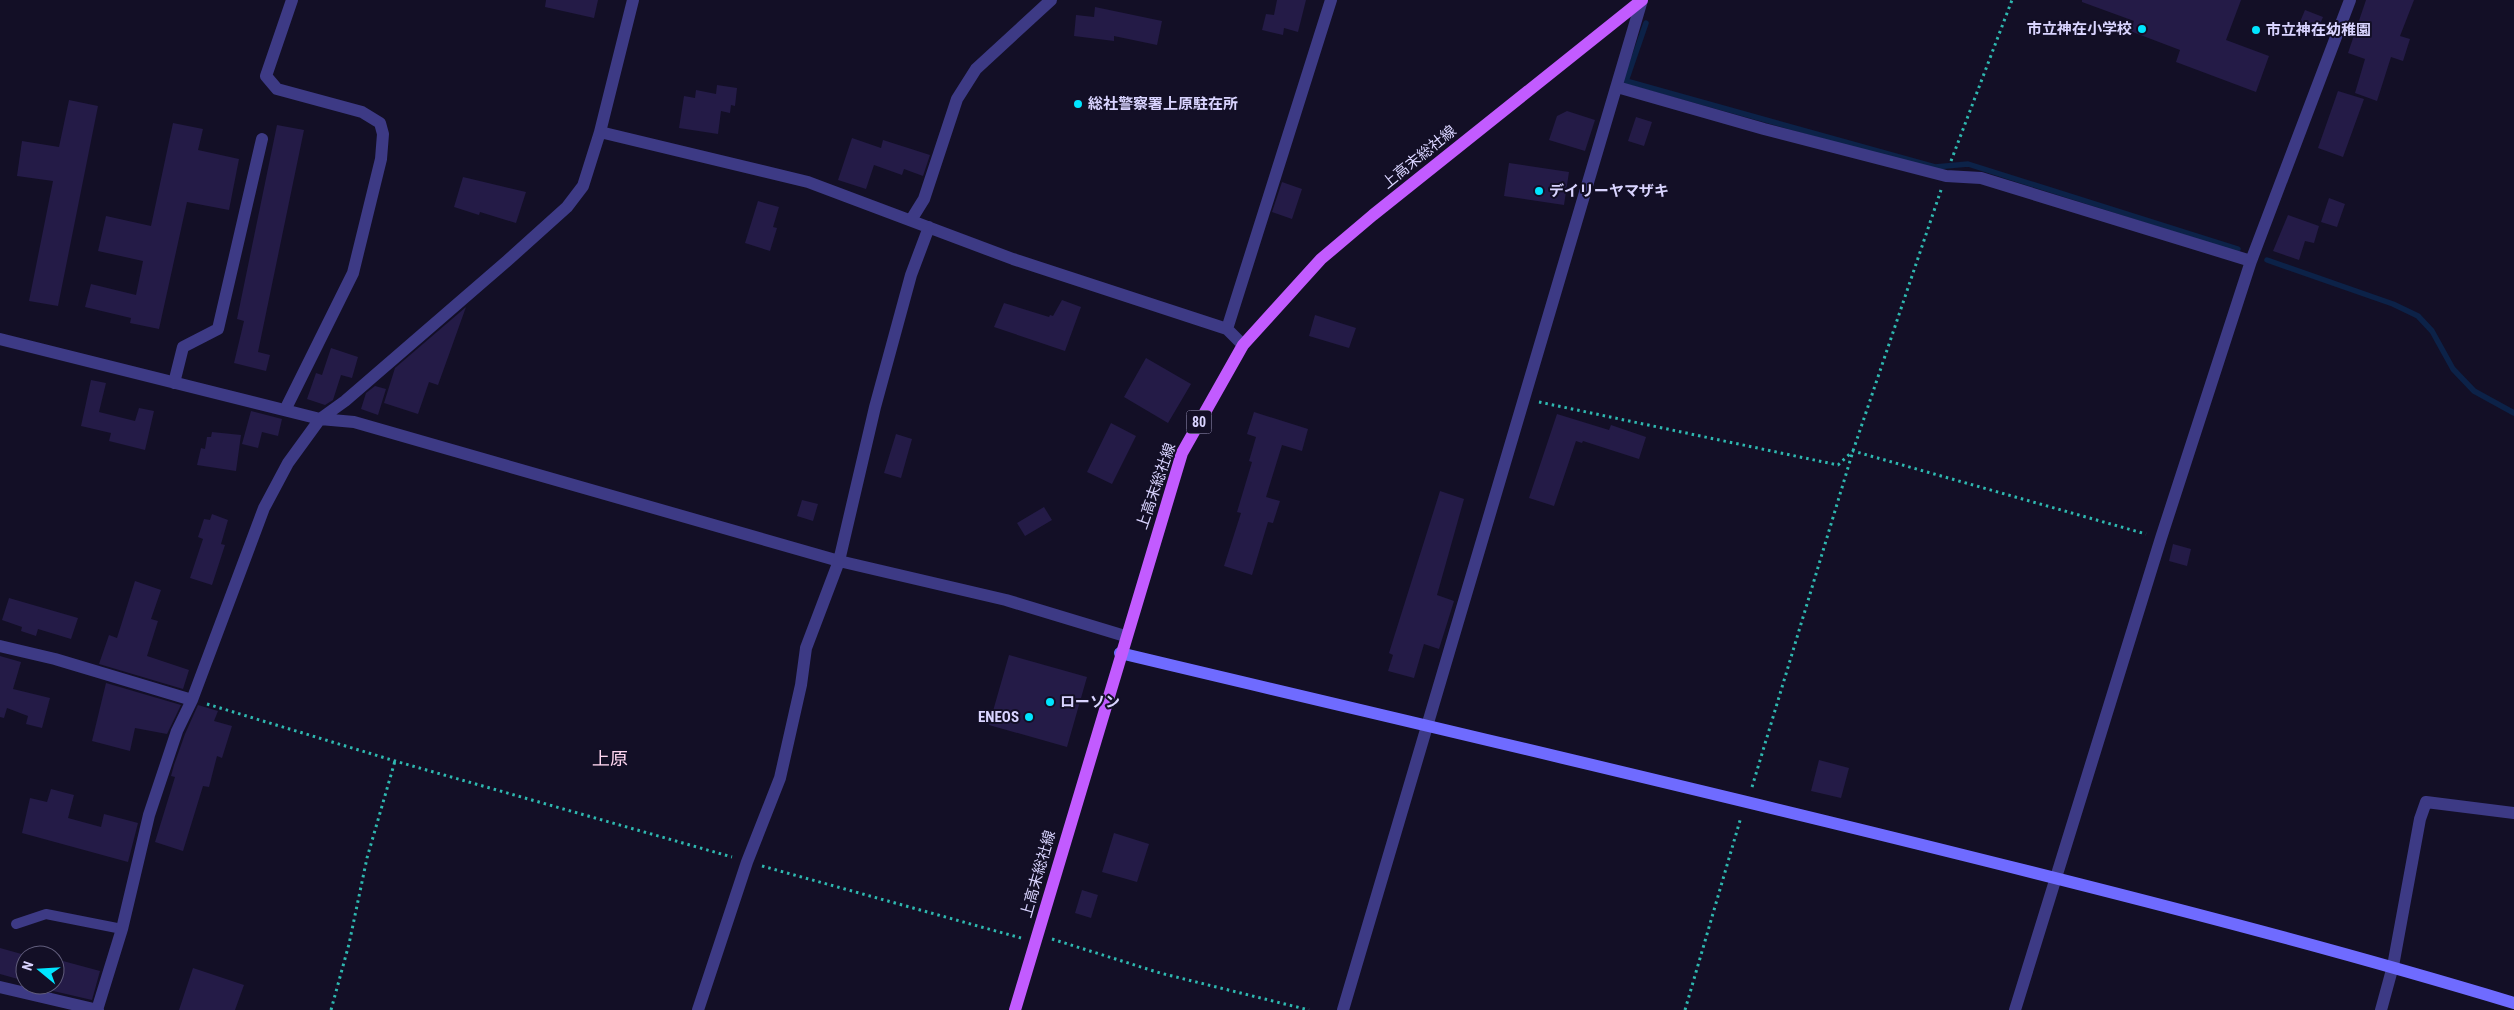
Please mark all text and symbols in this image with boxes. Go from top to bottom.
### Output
place label: 市立神在小学校 [2027,20,2132,38]
place label: 市立神在幼稚園 [2266,21,2371,39]
marker: 市立神在小学校 [2136,23,2148,35]
marker: 市立神在幼稚園 [2250,24,2262,36]
place label: 総社警察署上原駐在所 [1088,95,1238,113]
marker: 総社警察署上原駐在所 [1072,98,1084,110]
street label: 上高末総社線 [1378,122,1460,192]
place label: デイリーヤマザキ [1549,182,1669,200]
marker: デイリーヤマザキ [1533,185,1545,197]
road number: 80 [1186,411,1212,434]
street label: 上高末総社線 [1133,441,1179,531]
place label: ローソン [1060,693,1120,711]
marker: ローソン [1044,696,1056,708]
place label: ENEOS [978,708,1019,726]
marker: ENEOS [1023,711,1035,723]
district label: 上原 [592,748,628,769]
street label: 上高末総社線 [1017,828,1059,920]
north arrow [15,945,65,995]
text: N [19,959,37,973]

